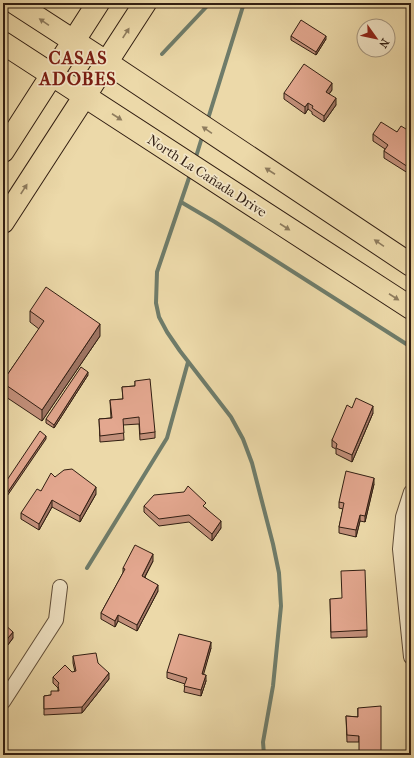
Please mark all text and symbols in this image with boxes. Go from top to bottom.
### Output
one-way arrow [39,18,49,26]
north arrow [356,18,396,58]
one-way arrow [122,28,130,38]
text: N [376,36,392,51]
district label: CASAS ADOBES [38,48,117,90]
one-way arrow [112,113,122,121]
one-way arrow [202,126,212,134]
street label: North La Cañada Drive [144,131,270,221]
one-way arrow [265,167,276,175]
one-way arrow [20,184,28,194]
one-way arrow [280,223,290,231]
one-way arrow [373,239,384,247]
one-way arrow [388,294,400,301]

